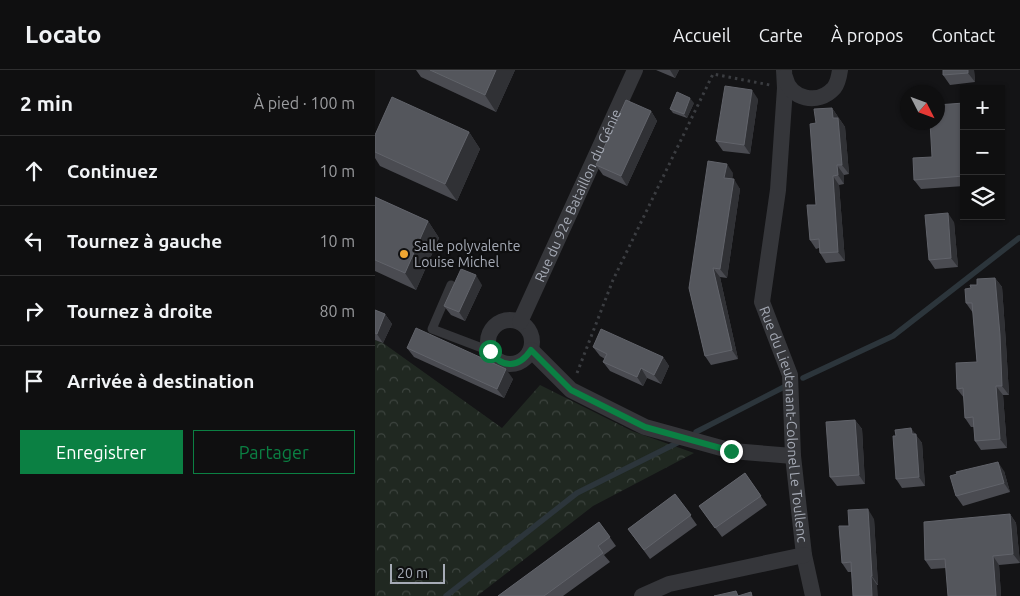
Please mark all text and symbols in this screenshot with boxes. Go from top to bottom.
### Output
text: Locato [25,21,101,48]
text: Accueil [673,25,731,45]
text: Carte [759,25,803,45]
text: À propos [831,25,903,45]
text: Contact [931,25,995,45]
north arrow [900,85,945,130]
map controls [960,85,1005,220]
button: + [960,85,1005,130]
text: 2 min [20,91,73,115]
text: À pied · 100 m [254,94,355,112]
street label: Rue du 92e Bataillon du Génie [531,107,624,285]
button: − [960,130,1005,175]
icon: ahead [20,157,48,185]
text: Continuez [67,160,157,182]
text: 10 m [319,162,355,180]
button: layers [960,175,1005,220]
icon: left [20,227,48,255]
text: Tournez à gauche [67,230,222,252]
text: 10 m [319,232,355,250]
place label: Salle polyvalente Louise Michel [414,238,520,270]
marker: Salle polyvalente Louise Michel [398,248,410,260]
icon: right [20,297,48,325]
text: Tournez à droite [67,300,213,322]
text: 80 m [319,302,355,320]
street label: Rue du Lieutenant-Colonel Le Toullenc [756,304,811,544]
route start [479,340,502,363]
icon: arrive [20,367,48,395]
text: Arrivée à destination [67,370,254,392]
button: Enregistrer [20,430,183,474]
button: Partager [193,430,355,474]
route end [720,440,743,463]
scale bar [390,561,445,584]
text: 20 m [397,565,428,581]

